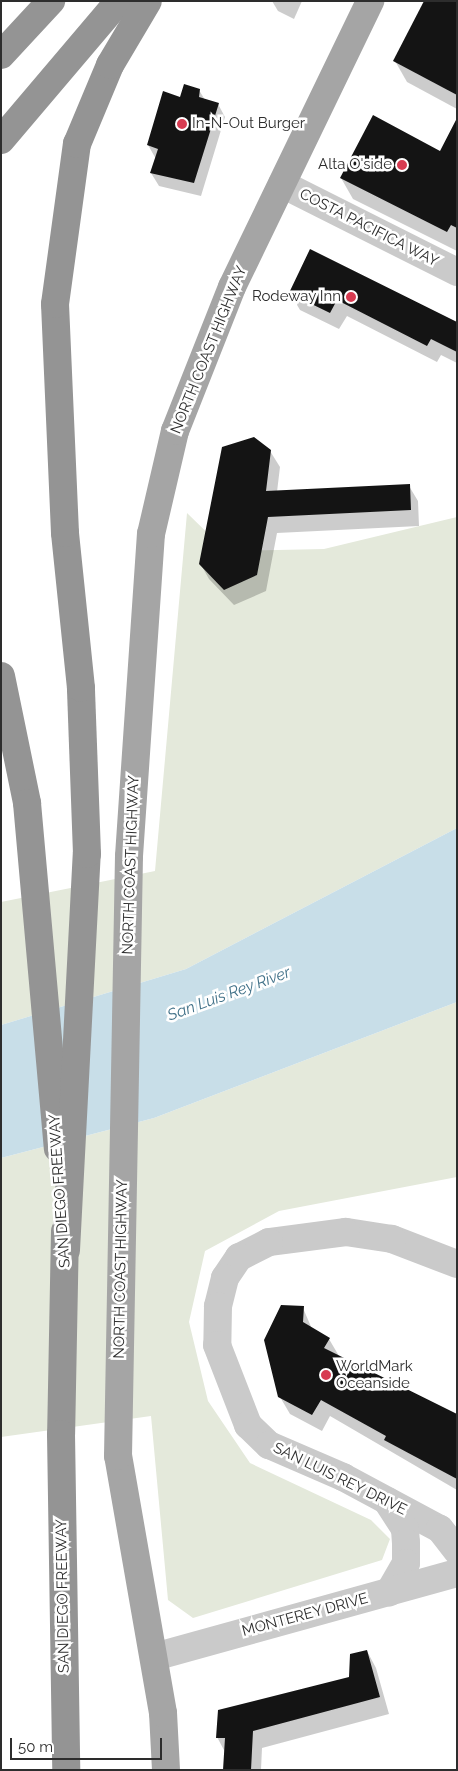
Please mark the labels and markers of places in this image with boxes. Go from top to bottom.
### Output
place label: In-N-Out Burger [192,115,305,133]
marker: In-N-Out Burger [176,118,188,130]
place label: Alta O'side [318,156,392,174]
marker: Alta O'side [396,159,408,171]
place label: Rodeway Inn [251,288,341,306]
marker: Rodeway Inn [345,291,357,303]
place label: WorldMark Oceanside [336,1357,413,1392]
marker: WorldMark Oceanside [320,1369,332,1381]

